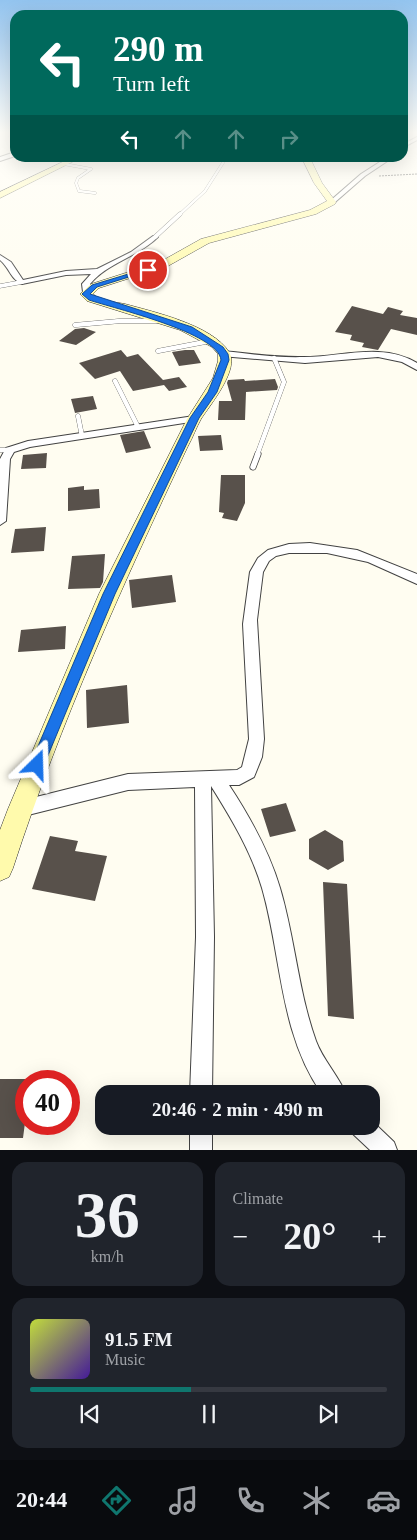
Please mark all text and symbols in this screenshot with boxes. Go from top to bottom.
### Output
icon: left [30,30,95,95]
text: 290 m [113,30,203,69]
text: Turn left [113,71,190,96]
icon: left [116,125,144,153]
icon: ahead [169,125,197,153]
icon: ahead [222,125,250,153]
icon: right [275,125,303,153]
pin [127,249,169,291]
icon: arrive [134,256,162,284]
position arrow [10,738,62,790]
speed limit sign: 40 [15,1070,80,1135]
text: 20:46 · 2 min · 490 m [152,1099,323,1120]
text: 36 [75,1179,140,1251]
text: Climate [233,1190,283,1207]
text: 20° [283,1215,336,1257]
text: − [233,1221,248,1252]
text: + [371,1221,387,1252]
text: km/h [91,1248,124,1265]
text: 91.5 FM [105,1329,173,1350]
text: Music [105,1351,145,1368]
icon: previous [76,1400,104,1428]
icon: pause [195,1400,223,1428]
icon: next [314,1400,342,1428]
icon: directions [99,1483,134,1518]
icon: music [166,1483,201,1518]
icon: phone [233,1483,268,1518]
icon: climate [299,1483,334,1518]
icon: car [366,1483,401,1518]
text: 20:44 [16,1487,67,1512]

